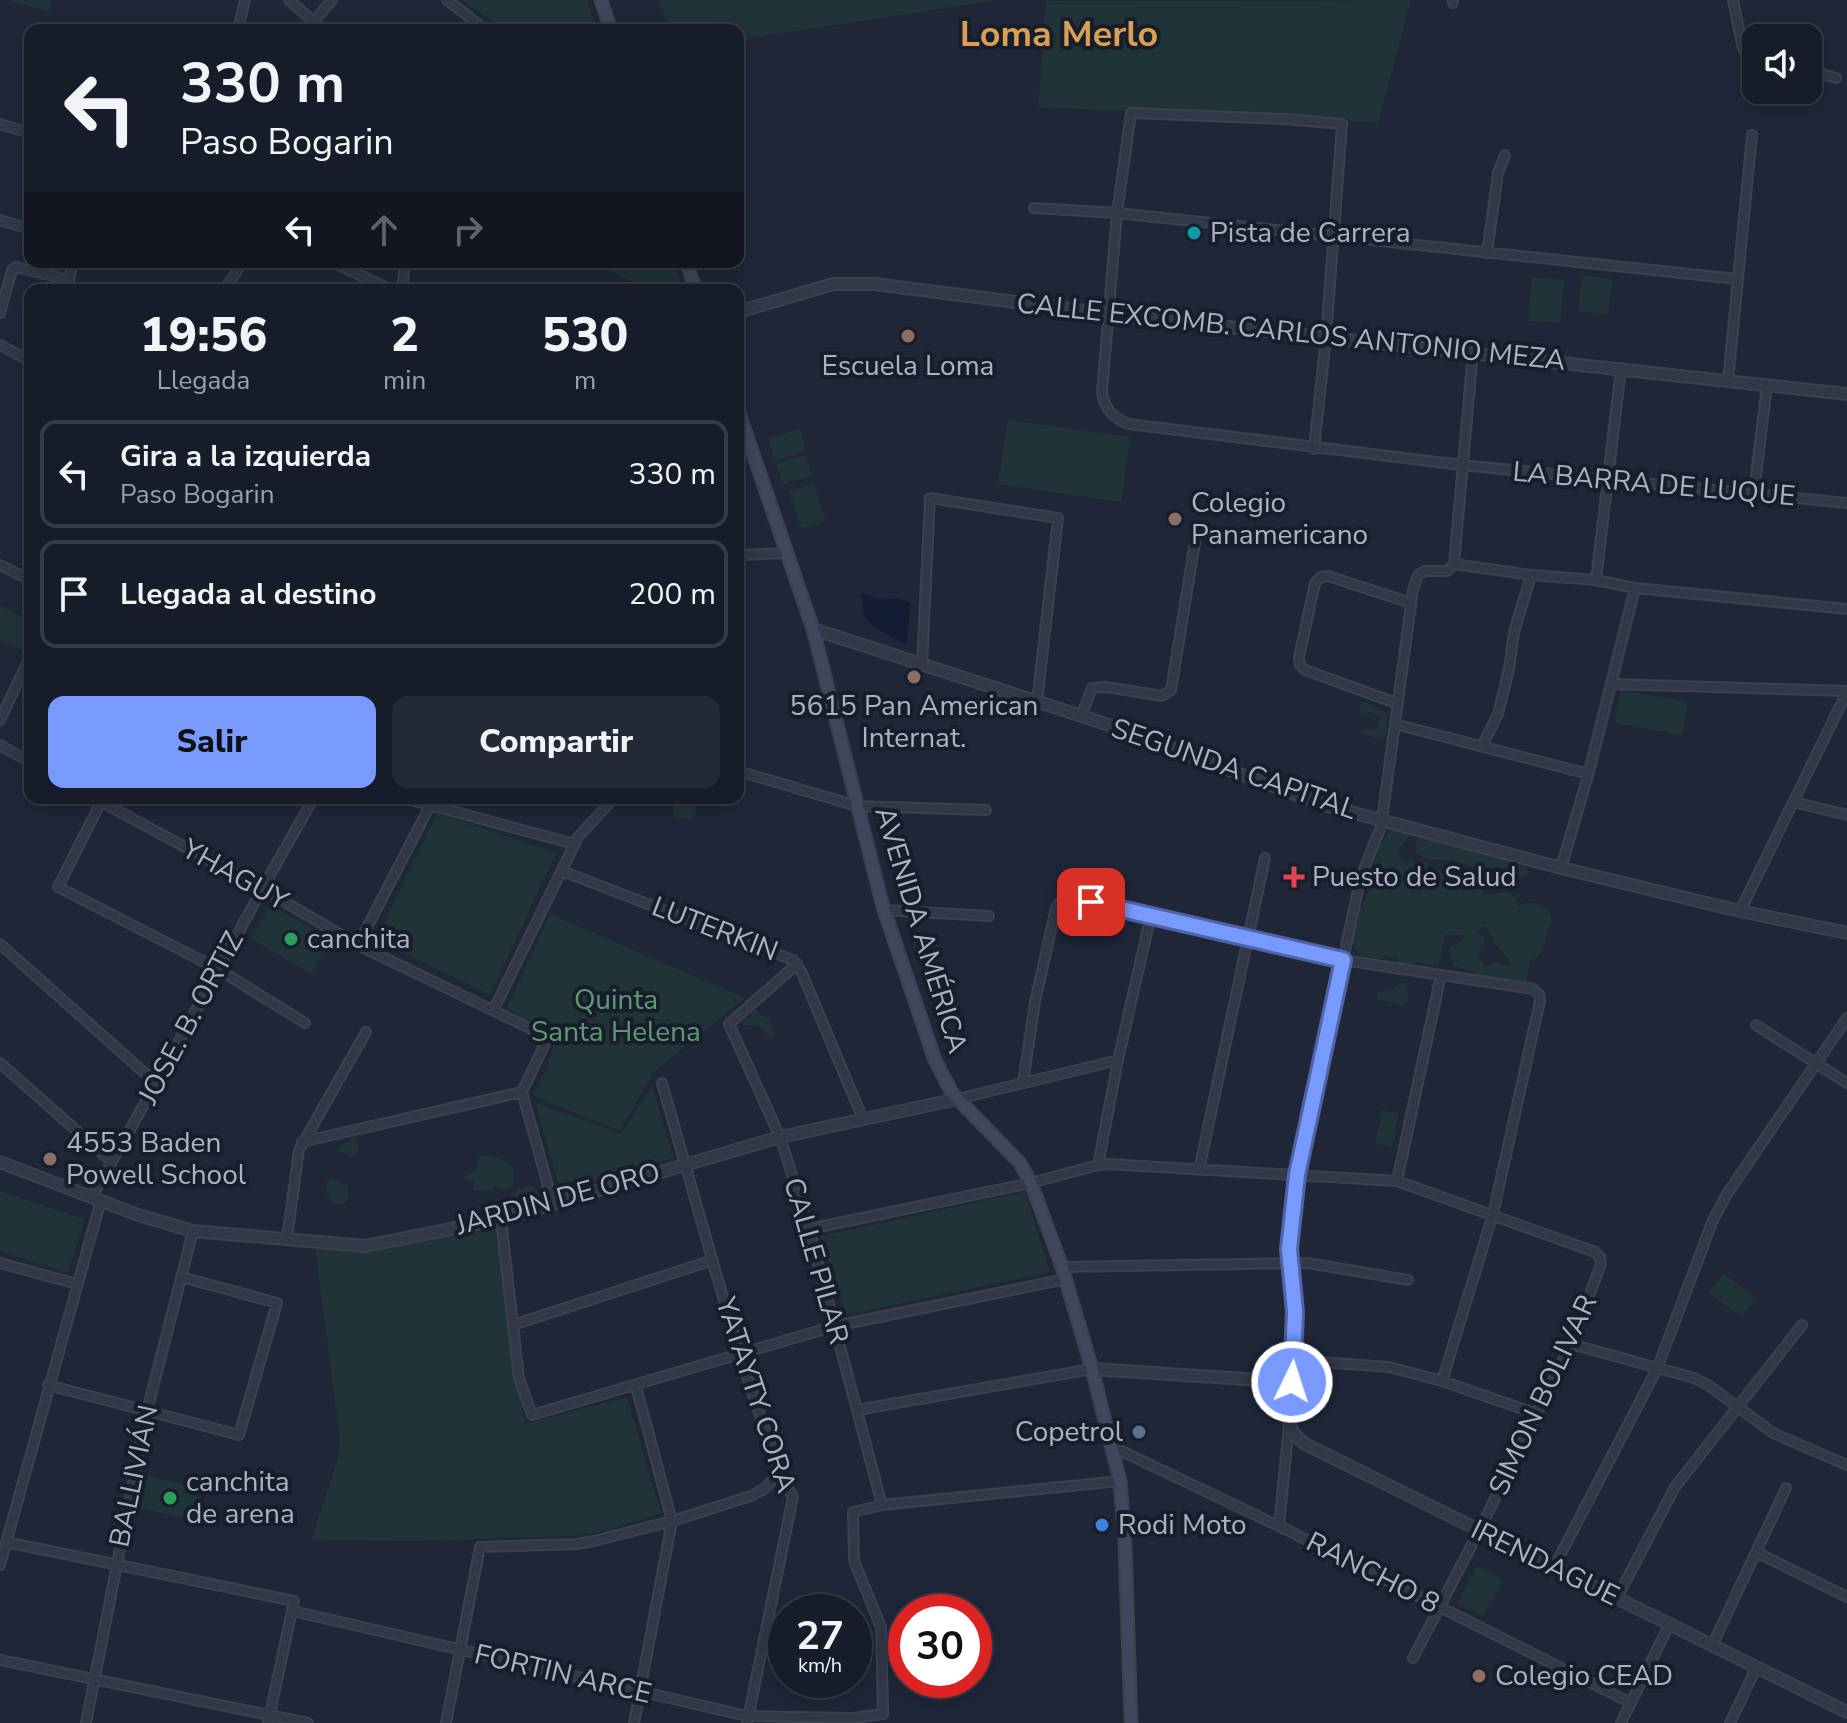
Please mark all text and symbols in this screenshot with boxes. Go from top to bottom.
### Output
district label: Loma Merlo [960,10,1158,59]
map controls [1742,24,1822,104]
button: sound [1742,24,1822,104]
text: 330 m [180,45,345,122]
icon: left [48,56,152,160]
text: Paso Bogarin [180,118,394,167]
icon: left [278,208,322,252]
icon: ahead [362,208,406,252]
icon: right [446,208,490,252]
place label: Pista de Carrera [1210,214,1411,252]
marker: Pista de Carrera [1185,224,1203,242]
street label: CALLE EXCOMB. CARLOS ANTONIO MEZA [1015,284,1567,380]
text: 19:56 [140,302,267,368]
text: 2 [390,302,419,368]
text: 530 [542,302,628,368]
marker: Escuela Loma [899,327,917,345]
place label: Escuela Loma [822,347,994,385]
text: Llegada [157,363,250,398]
text: min [383,363,426,398]
text: m [574,363,596,398]
text: Gira a la izquierda [120,436,371,477]
icon: left [52,452,96,496]
street label: LA BARRA DE LUQUE [1511,453,1797,515]
text: 330 m [629,454,716,495]
text: Paso Bogarin [120,477,274,512]
place label: Colegio Panamericano [1191,484,1368,554]
marker: Colegio Panamericano [1166,510,1184,528]
icon: arrive [52,572,96,616]
text: Llegada al destino [120,574,376,615]
text: 200 m [629,574,716,615]
marker: 5615 Pan American Internat. [905,668,923,686]
place label: 5615 Pan American Internat. [790,687,1038,757]
button: Salir [48,696,376,788]
button: Compartir [392,696,720,788]
street label: SEGUNDA CAPITAL [1106,709,1362,829]
street label: AVENIDA AMÉRICA [865,802,977,1058]
street label: YHAGUY [174,830,296,920]
place label: Puesto de Salud [1312,858,1517,896]
marker: Puesto de Salud [1283,866,1305,888]
pin [1057,868,1125,936]
icon: arrive [1069,880,1113,924]
street label: LUTERKIN [647,888,783,970]
place label: canchita [307,920,411,958]
street label: JOSE. B. ORTIZ [129,925,252,1112]
marker: canchita [282,930,300,948]
park label: Quinta Santa Helena [531,981,701,1051]
place label: 4553 Baden Powell School [66,1124,247,1194]
marker: 4553 Baden Powell School [41,1150,59,1168]
street label: JARDIN DE ORO [451,1153,664,1245]
street label: CALLE PILAR [774,1173,858,1349]
street label: SIMON BOLIVAR [1480,1288,1606,1502]
street label: YATAYTY CORA [706,1292,805,1497]
position arrow [1250,1340,1334,1424]
street label: BALLIVIÁN [100,1401,168,1551]
place label: Copetrol [1015,1413,1124,1451]
marker: Copetrol [1130,1423,1148,1441]
place label: canchita de arena [186,1463,295,1533]
marker: canchita de arena [161,1489,179,1507]
place label: Rodi Moto [1118,1506,1247,1544]
street label: IRENDAGUE [1465,1511,1625,1615]
marker: Rodi Moto [1093,1516,1111,1534]
street label: RANCHO 8 [1300,1523,1446,1623]
speed limit sign: 30 [888,1594,992,1698]
text: 27 [796,1609,844,1663]
street label: FORTIN ARCE [471,1635,655,1713]
text: km/h [798,1652,842,1679]
place label: Colegio CEAD [1495,1657,1673,1695]
marker: Colegio CEAD [1470,1667,1488,1685]

